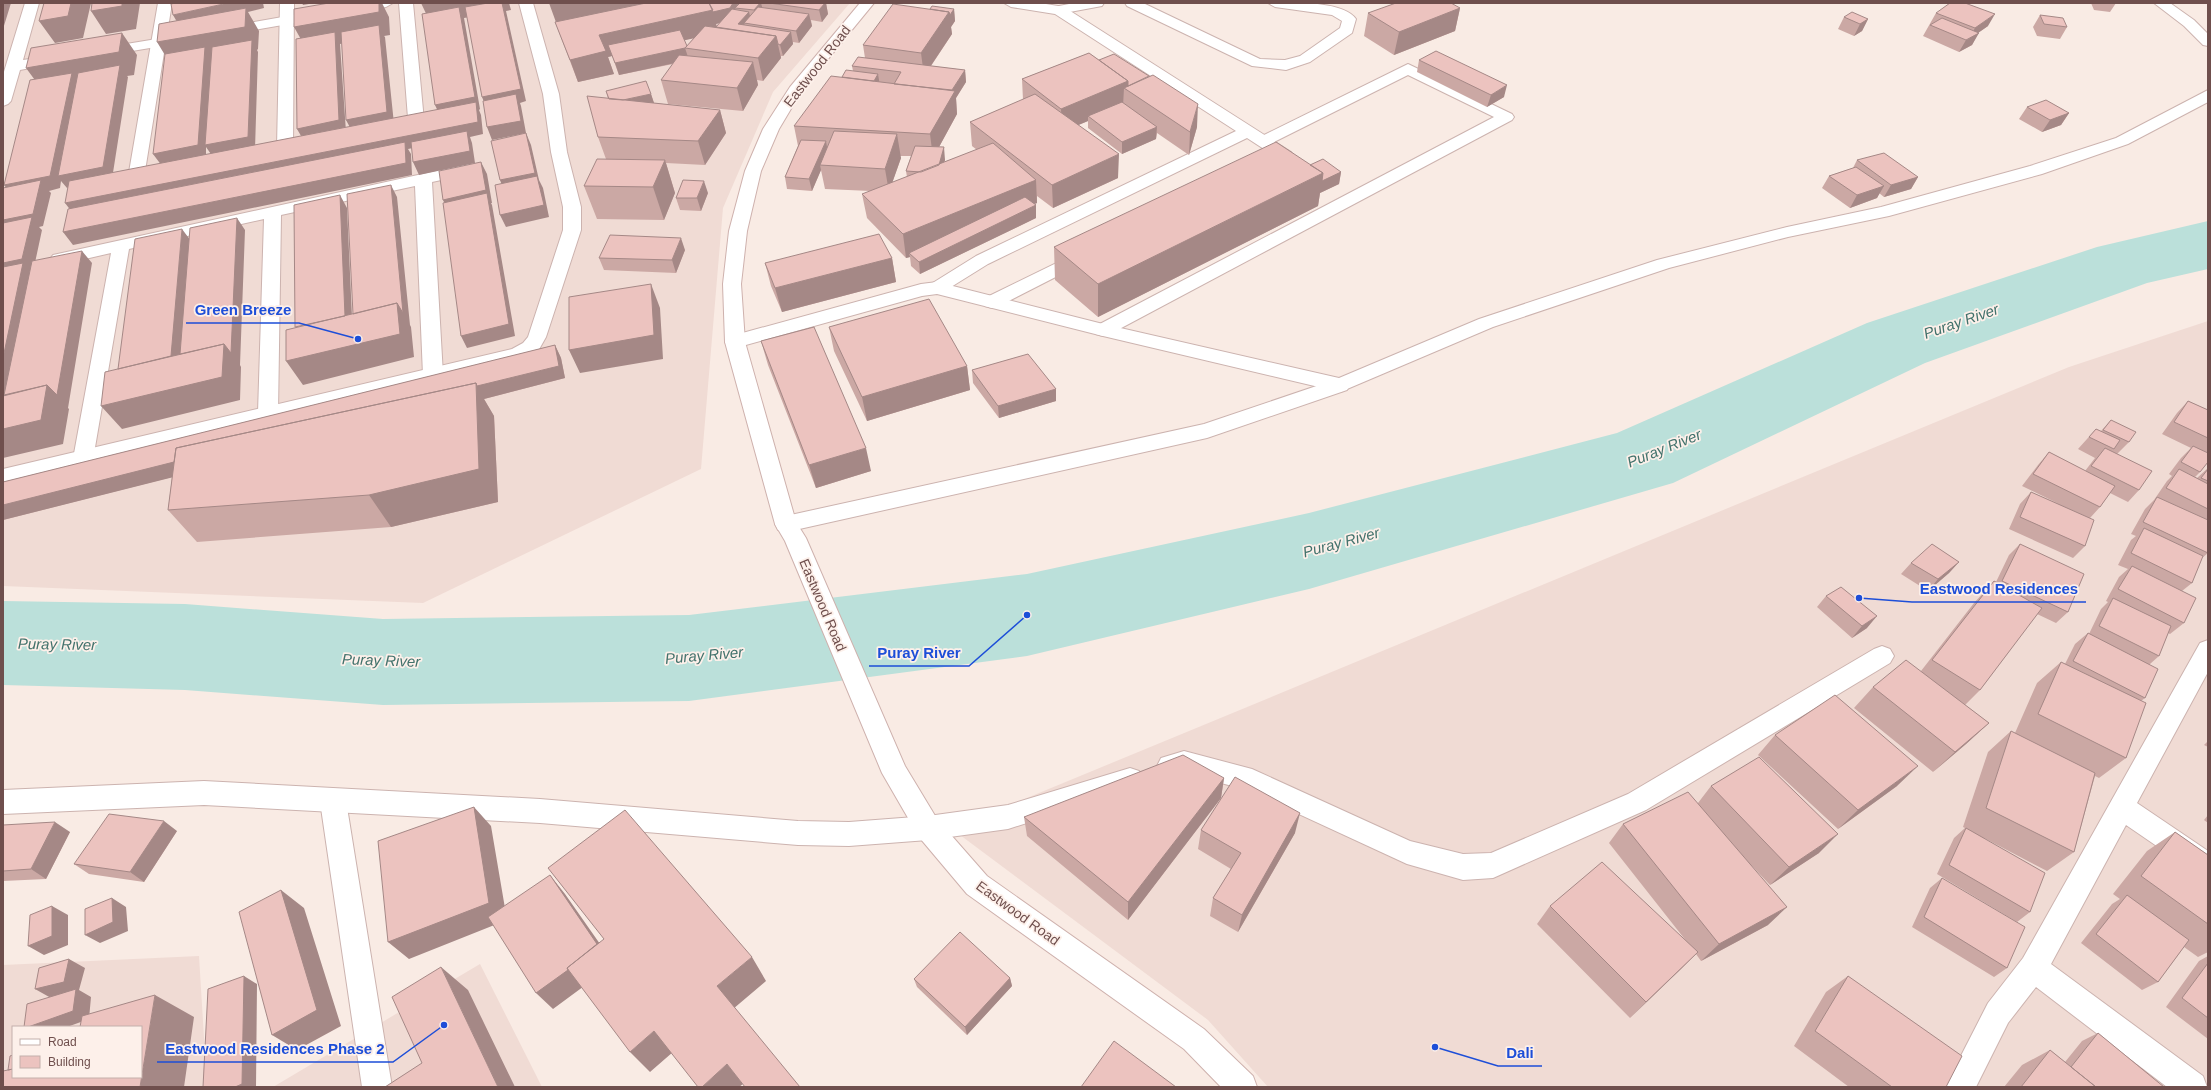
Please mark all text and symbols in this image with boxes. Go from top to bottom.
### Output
street label: Eastwood Road [780,22,854,110]
callout: Green Breeze [186,296,299,323]
water label: Puray River [1921,300,2002,342]
text: Green Breeze [195,301,291,318]
water label: Puray River [1624,425,1704,471]
water label: Puray River [1301,523,1382,560]
street label: Eastwood Road [796,556,850,654]
callout: Eastwood Residences [1912,575,2086,602]
text: Eastwood Residences [1920,580,2078,597]
water label: Puray River [18,635,97,653]
callout: Puray River [869,639,969,666]
water label: Puray River [664,643,745,667]
text: Puray River [877,644,961,661]
water label: Puray River [342,650,421,670]
street label: Eastwood Road [973,877,1063,949]
legend [12,1026,142,1078]
text: Road [48,1035,77,1049]
callout: Eastwood Residences Phase 2 [157,1035,393,1062]
callout: Dali [1498,1039,1542,1066]
text: Eastwood Residences Phase 2 [165,1040,385,1057]
text: Dali [1506,1044,1534,1061]
text: Building [48,1055,91,1069]

